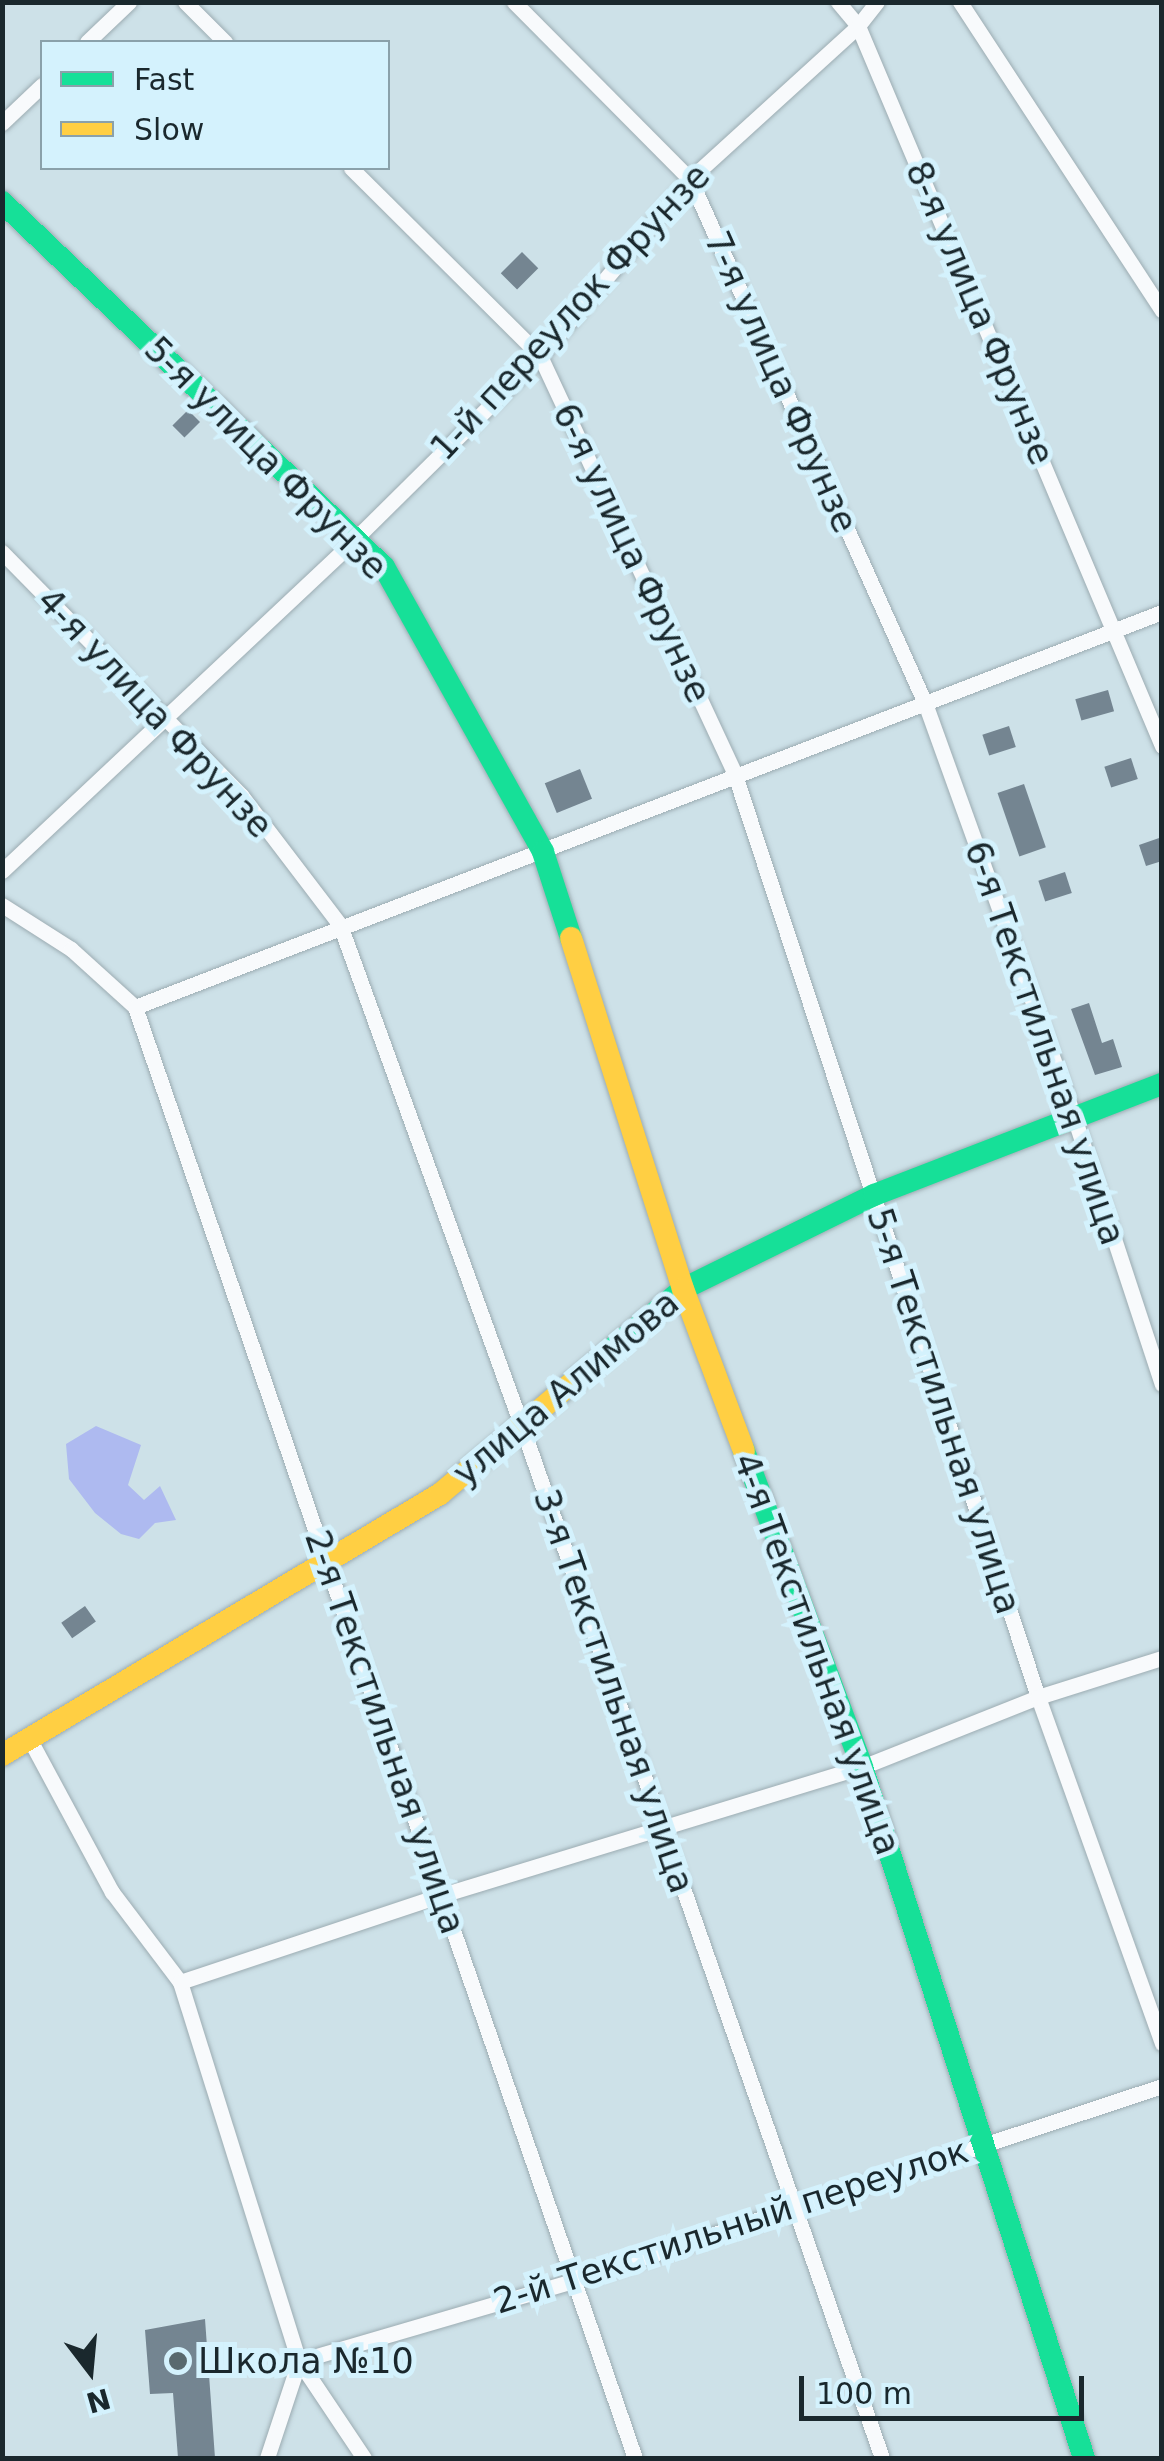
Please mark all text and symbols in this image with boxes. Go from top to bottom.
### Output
legend [40,40,390,170]
text: Fast [134,62,194,97]
text: Slow [134,112,204,147]
street label: 1-й переулок Фрунзе [422,155,718,469]
street label: 8-я улица Фрунзе [897,155,1063,471]
street label: 7-я улица Фрунзе [696,225,866,539]
street label: 5-я улица Фрунзе [136,328,396,588]
street label: 6-я улица Фрунзе [544,397,720,709]
street label: 4-я улица Фрунзе [29,580,281,846]
street label: 6-я Текстильная улица [956,836,1134,1250]
street label: 5-я Текстильная улица [858,1203,1030,1619]
street label: улица Алимова [445,1282,687,1494]
street label: 4-я Текстильная улица [725,1448,909,1860]
street label: 3-я Текстильная улица [525,1484,703,1898]
street label: 2-я Текстильная улица [296,1525,474,1939]
street label: 2-й Текстильный переулок [488,2129,974,2323]
north arrow [40,2321,140,2421]
place label: Школа №10 [198,2340,414,2382]
marker: Школа №10 [167,2350,189,2372]
scale bar [804,2356,1089,2418]
text: 100 m [816,2376,912,2411]
text: N [83,2381,114,2419]

